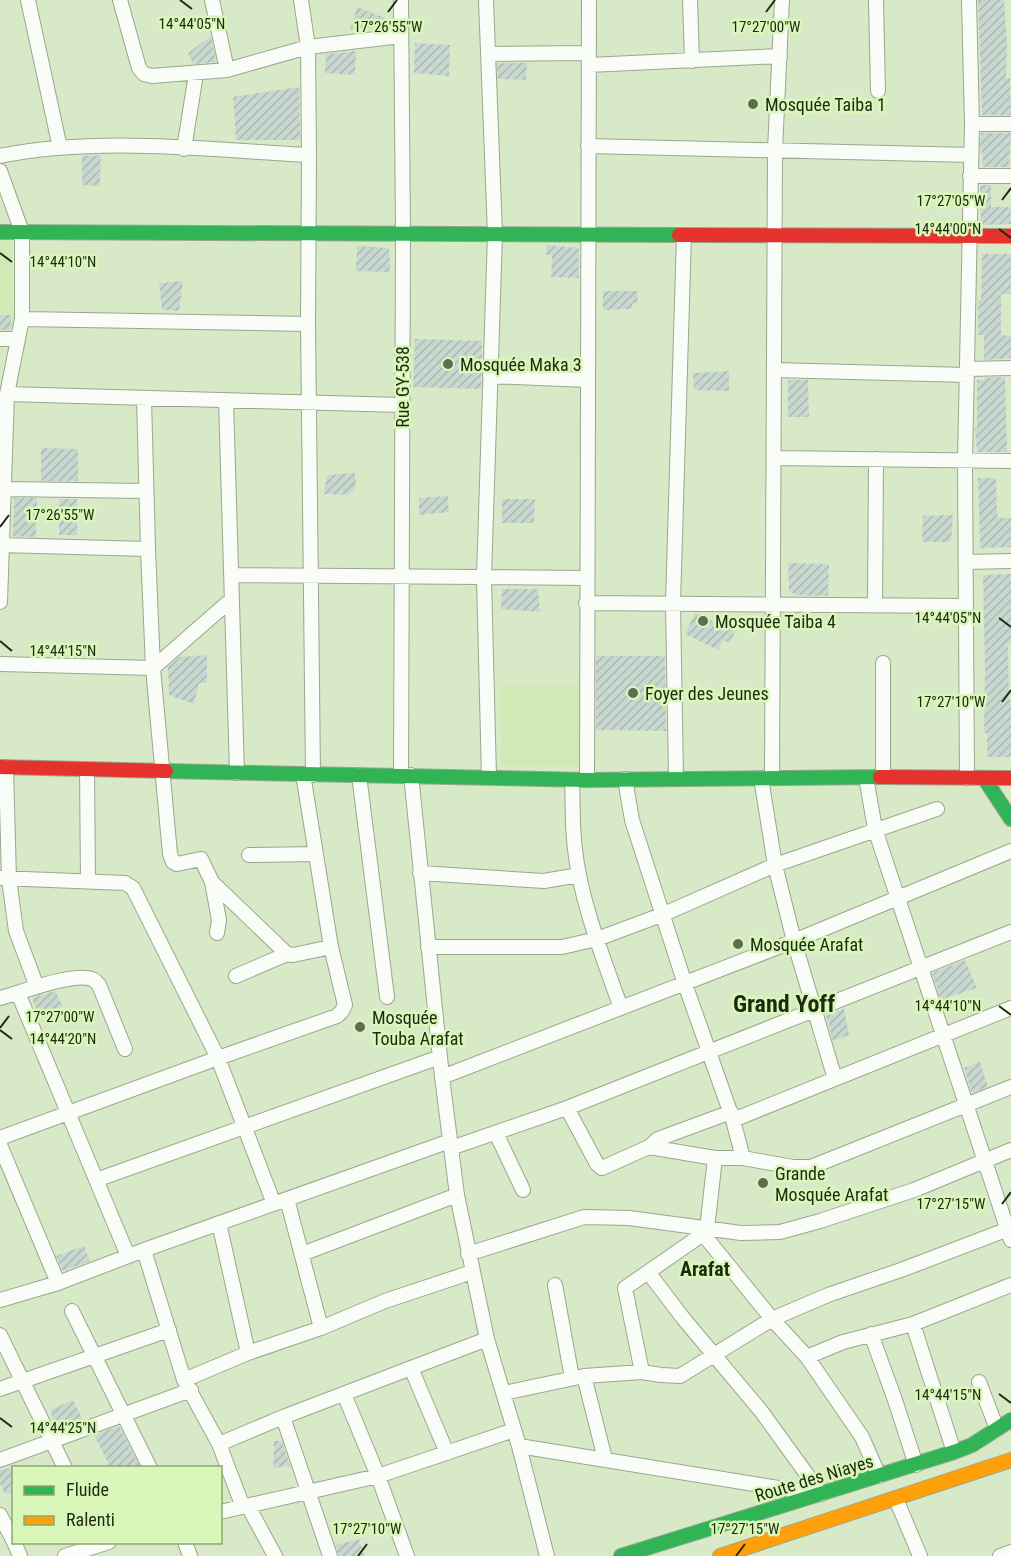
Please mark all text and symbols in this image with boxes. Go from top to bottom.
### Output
text: 14°44'05"N [159,15,225,33]
text: 17°26'55"W [354,18,423,36]
text: 17°27'00"W [732,18,801,36]
place label: Mosquée Taiba 1 [765,94,886,115]
marker: Mosquée Taiba 1 [746,97,760,111]
text: 17°27'05"W [917,192,986,210]
text: 14°44'00"N [915,220,981,238]
text: 14°44'10"N [30,253,96,271]
street label: Rue GY-538 [392,346,413,428]
place label: Mosquée Maka 3 [460,354,582,375]
marker: Mosquée Maka 3 [441,357,455,371]
text: 17°26'55"W [26,506,95,524]
text: 14°44'05"N [915,609,981,627]
place label: Mosquée Taiba 4 [715,611,836,632]
marker: Mosquée Taiba 4 [696,614,710,628]
text: 14°44'15"N [30,642,96,660]
place label: Foyer des Jeunes [645,683,769,704]
marker: Foyer des Jeunes [626,686,640,700]
text: 17°27'10"W [917,693,986,711]
place label: Mosquée Arafat [750,934,863,955]
marker: Mosquée Arafat [731,937,745,951]
district label: Grand Yoff [733,990,835,1018]
text: 14°44'10"N [915,997,981,1015]
place label: Mosquée Touba Arafat [372,1007,464,1049]
text: 17°27'00"W [26,1008,95,1026]
marker: Mosquée Touba Arafat [353,1020,367,1034]
text: 14°44'20"N [30,1030,96,1048]
place label: Grande Mosquée Arafat [775,1163,888,1205]
marker: Grande Mosquée Arafat [756,1176,770,1190]
text: 17°27'15"W [917,1195,986,1213]
district label: Arafat [680,1257,730,1281]
text: 14°44'15"N [915,1386,981,1404]
text: 14°44'25"N [30,1419,96,1437]
street label: Route des Niayes [752,1450,876,1506]
legend [12,1466,222,1544]
text: Fluide [66,1479,109,1500]
text: Ralenti [66,1509,115,1530]
text: 17°27'10"W [333,1520,402,1538]
text: 17°27'15"W [711,1520,780,1538]

